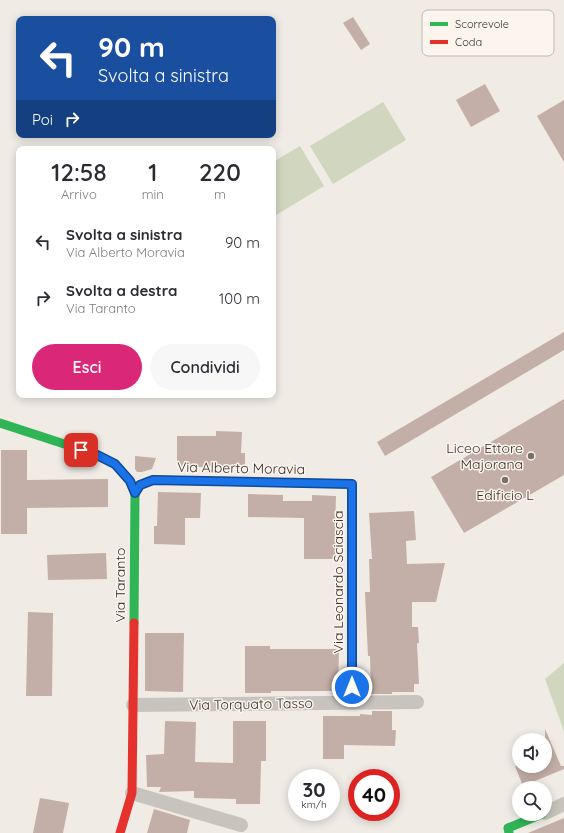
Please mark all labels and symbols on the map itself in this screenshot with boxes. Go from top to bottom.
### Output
legend [422,10,554,56]
text: Scorrevole [455,17,509,31]
text: Coda [455,35,482,49]
pin [64,433,98,467]
place label: Liceo Ettore Majorana [446,439,523,473]
marker: Liceo Ettore Majorana [526,451,536,461]
street label: Via Alberto Moravia [177,458,305,478]
marker: Edificio L [500,475,510,485]
place label: Edificio L [476,486,534,504]
street label: Via Leonardo Sciascia [329,511,347,653]
street label: Via Taranto [111,547,129,623]
position arrow [331,666,373,708]
street label: Via Torquato Tasso [189,694,313,714]
speed limit sign: 40 [348,769,400,821]

